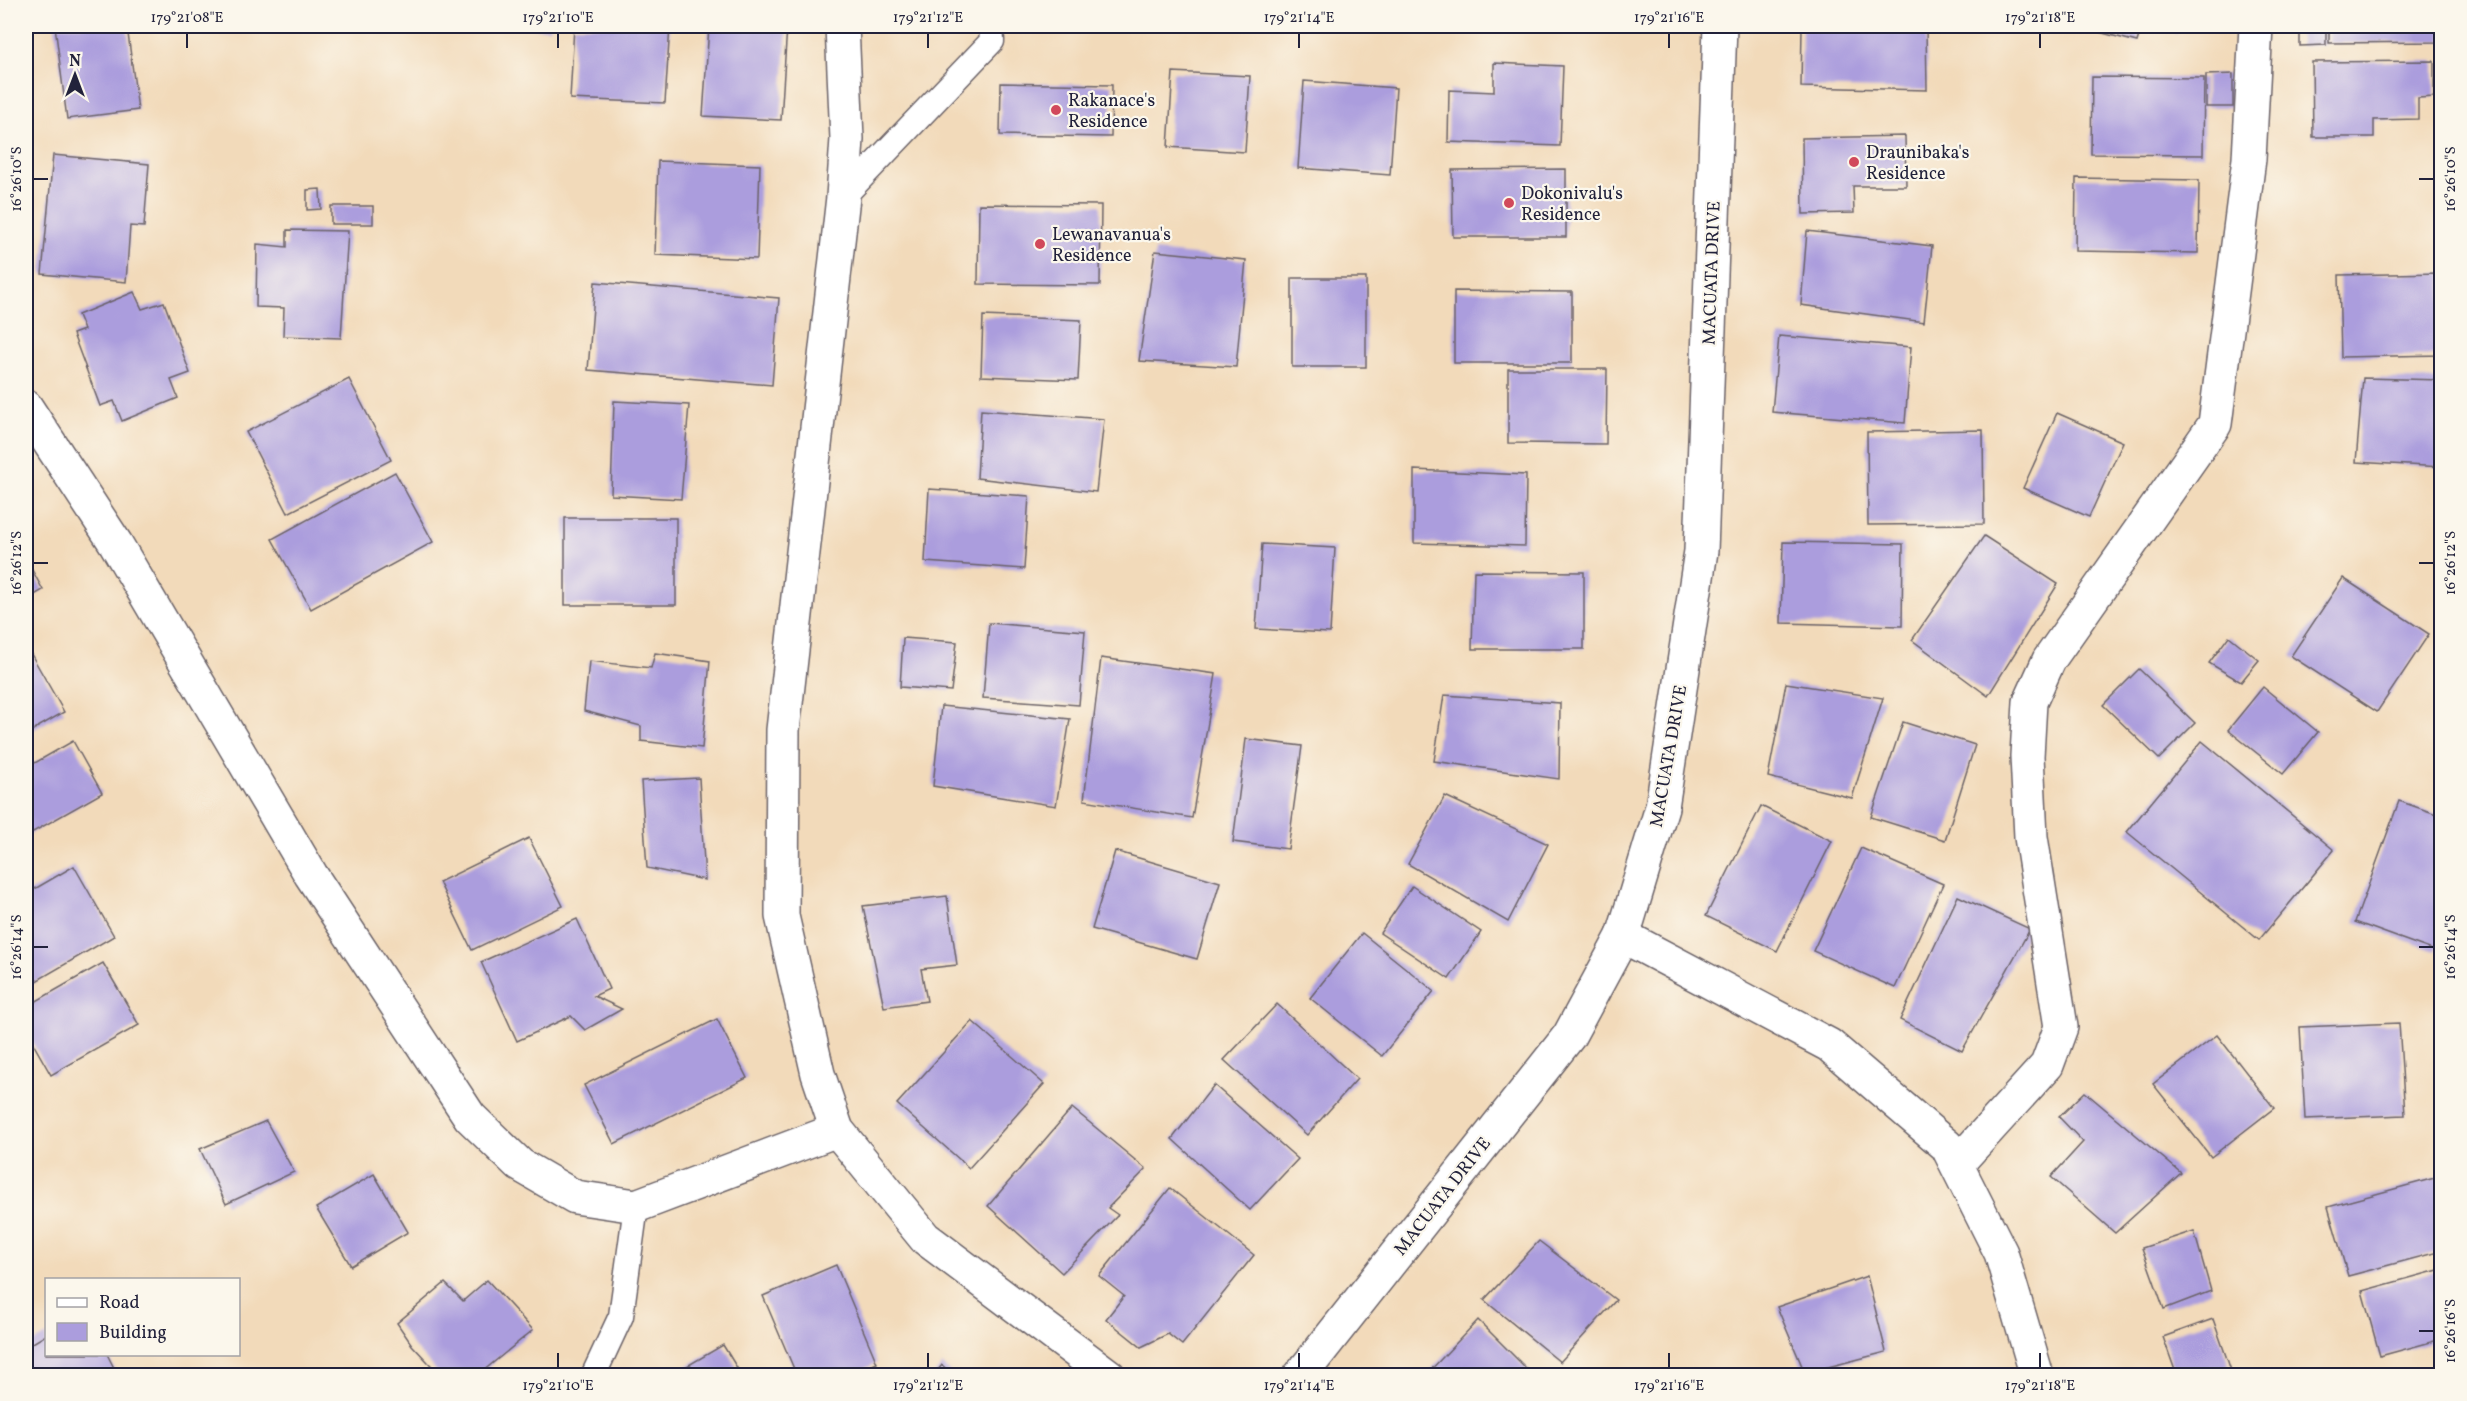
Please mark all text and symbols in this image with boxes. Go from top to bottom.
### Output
text: 179°21'08"E [150,8,224,29]
text: 179°21'10"E [522,8,594,29]
text: 179°21'12"E [893,8,963,29]
text: 179°21'14"E [1263,8,1335,29]
text: 179°21'16"E [1634,8,1704,29]
text: 179°21'18"E [2005,8,2075,29]
north arrow [45,45,105,105]
text: N [69,51,81,73]
place label: Rakanace's Residence [1068,89,1155,135]
marker: Rakanace's Residence [1049,103,1063,117]
place label: Draunibaka's Residence [1866,141,1970,187]
text: 16°26'10"S [7,146,28,212]
text: 16°26'10"S [2441,146,2462,212]
marker: Draunibaka's Residence [1847,155,1861,169]
place label: Dokonivalu's Residence [1521,182,1623,228]
marker: Dokonivalu's Residence [1502,196,1516,210]
street label: MACUATA DRIVE [1697,200,1728,346]
place label: Lewanavanua's Residence [1052,223,1171,269]
marker: Lewanavanua's Residence [1033,237,1047,251]
text: 16°26'12"S [7,531,28,595]
text: 16°26'12"S [2441,531,2462,595]
street label: MACUATA DRIVE [1645,683,1694,829]
text: 16°26'14"S [7,914,28,980]
text: 16°26'14"S [2441,914,2462,980]
street label: MACUATA DRIVE [1389,1132,1498,1261]
legend [45,1278,240,1356]
text: Road [99,1291,140,1316]
text: 16°26'16"S [2441,1299,2462,1363]
text: Building [99,1321,167,1346]
text: 179°21'10"E [522,1376,594,1397]
text: 179°21'12"E [893,1376,963,1397]
text: 179°21'14"E [1263,1376,1335,1397]
text: 179°21'16"E [1634,1376,1704,1397]
text: 179°21'18"E [2005,1376,2075,1397]

